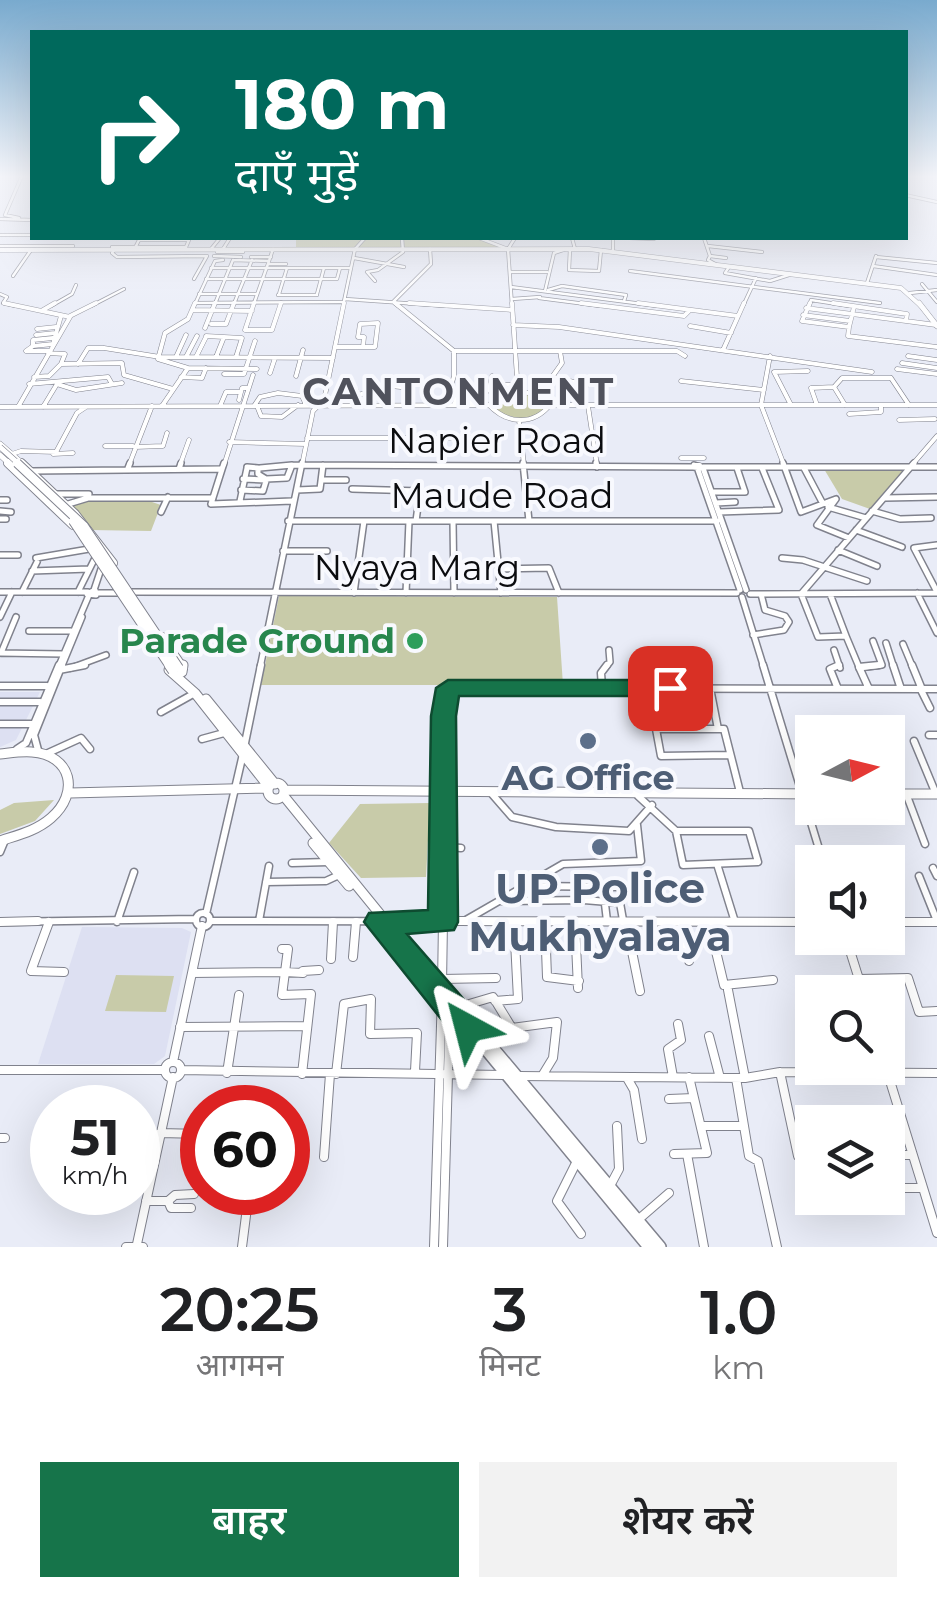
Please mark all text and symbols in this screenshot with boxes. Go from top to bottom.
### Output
text: 180 m [235,61,449,147]
icon: right [70,70,200,200]
text: दाएँ मुड़ें [235,147,358,202]
district label: CANTONMENT [302,368,616,415]
street label: Napier Road [388,419,606,462]
street label: Maude Road [390,474,614,517]
street label: Nyaya Marg [314,546,520,589]
place label: Parade Ground [119,619,395,662]
marker: Parade Ground [404,630,426,652]
pin [628,646,713,731]
icon: arrive [643,661,698,716]
north arrow [795,715,905,825]
map controls [795,715,905,1215]
marker: AG Office [577,730,599,752]
place label: AG Office [500,756,675,799]
marker: UP Police Mukhyalaya [589,836,611,858]
button: sound [795,845,905,955]
place label: UP Police Mukhyalaya [468,862,732,962]
button: search [795,975,905,1085]
position arrow [416,976,520,1080]
speed limit sign: 60 [180,1085,310,1215]
button: layers [795,1105,905,1215]
text: 51 [70,1107,120,1168]
text: km/h [62,1160,128,1190]
text: 20:25 [160,1273,320,1346]
text: 3 [492,1273,527,1346]
text: 1.0 [700,1276,777,1349]
text: आगमन [196,1345,283,1384]
text: मिनट [479,1345,541,1384]
text: km [712,1348,765,1387]
button: बाहर [40,1462,459,1577]
button: शेयर करें [479,1462,897,1577]

